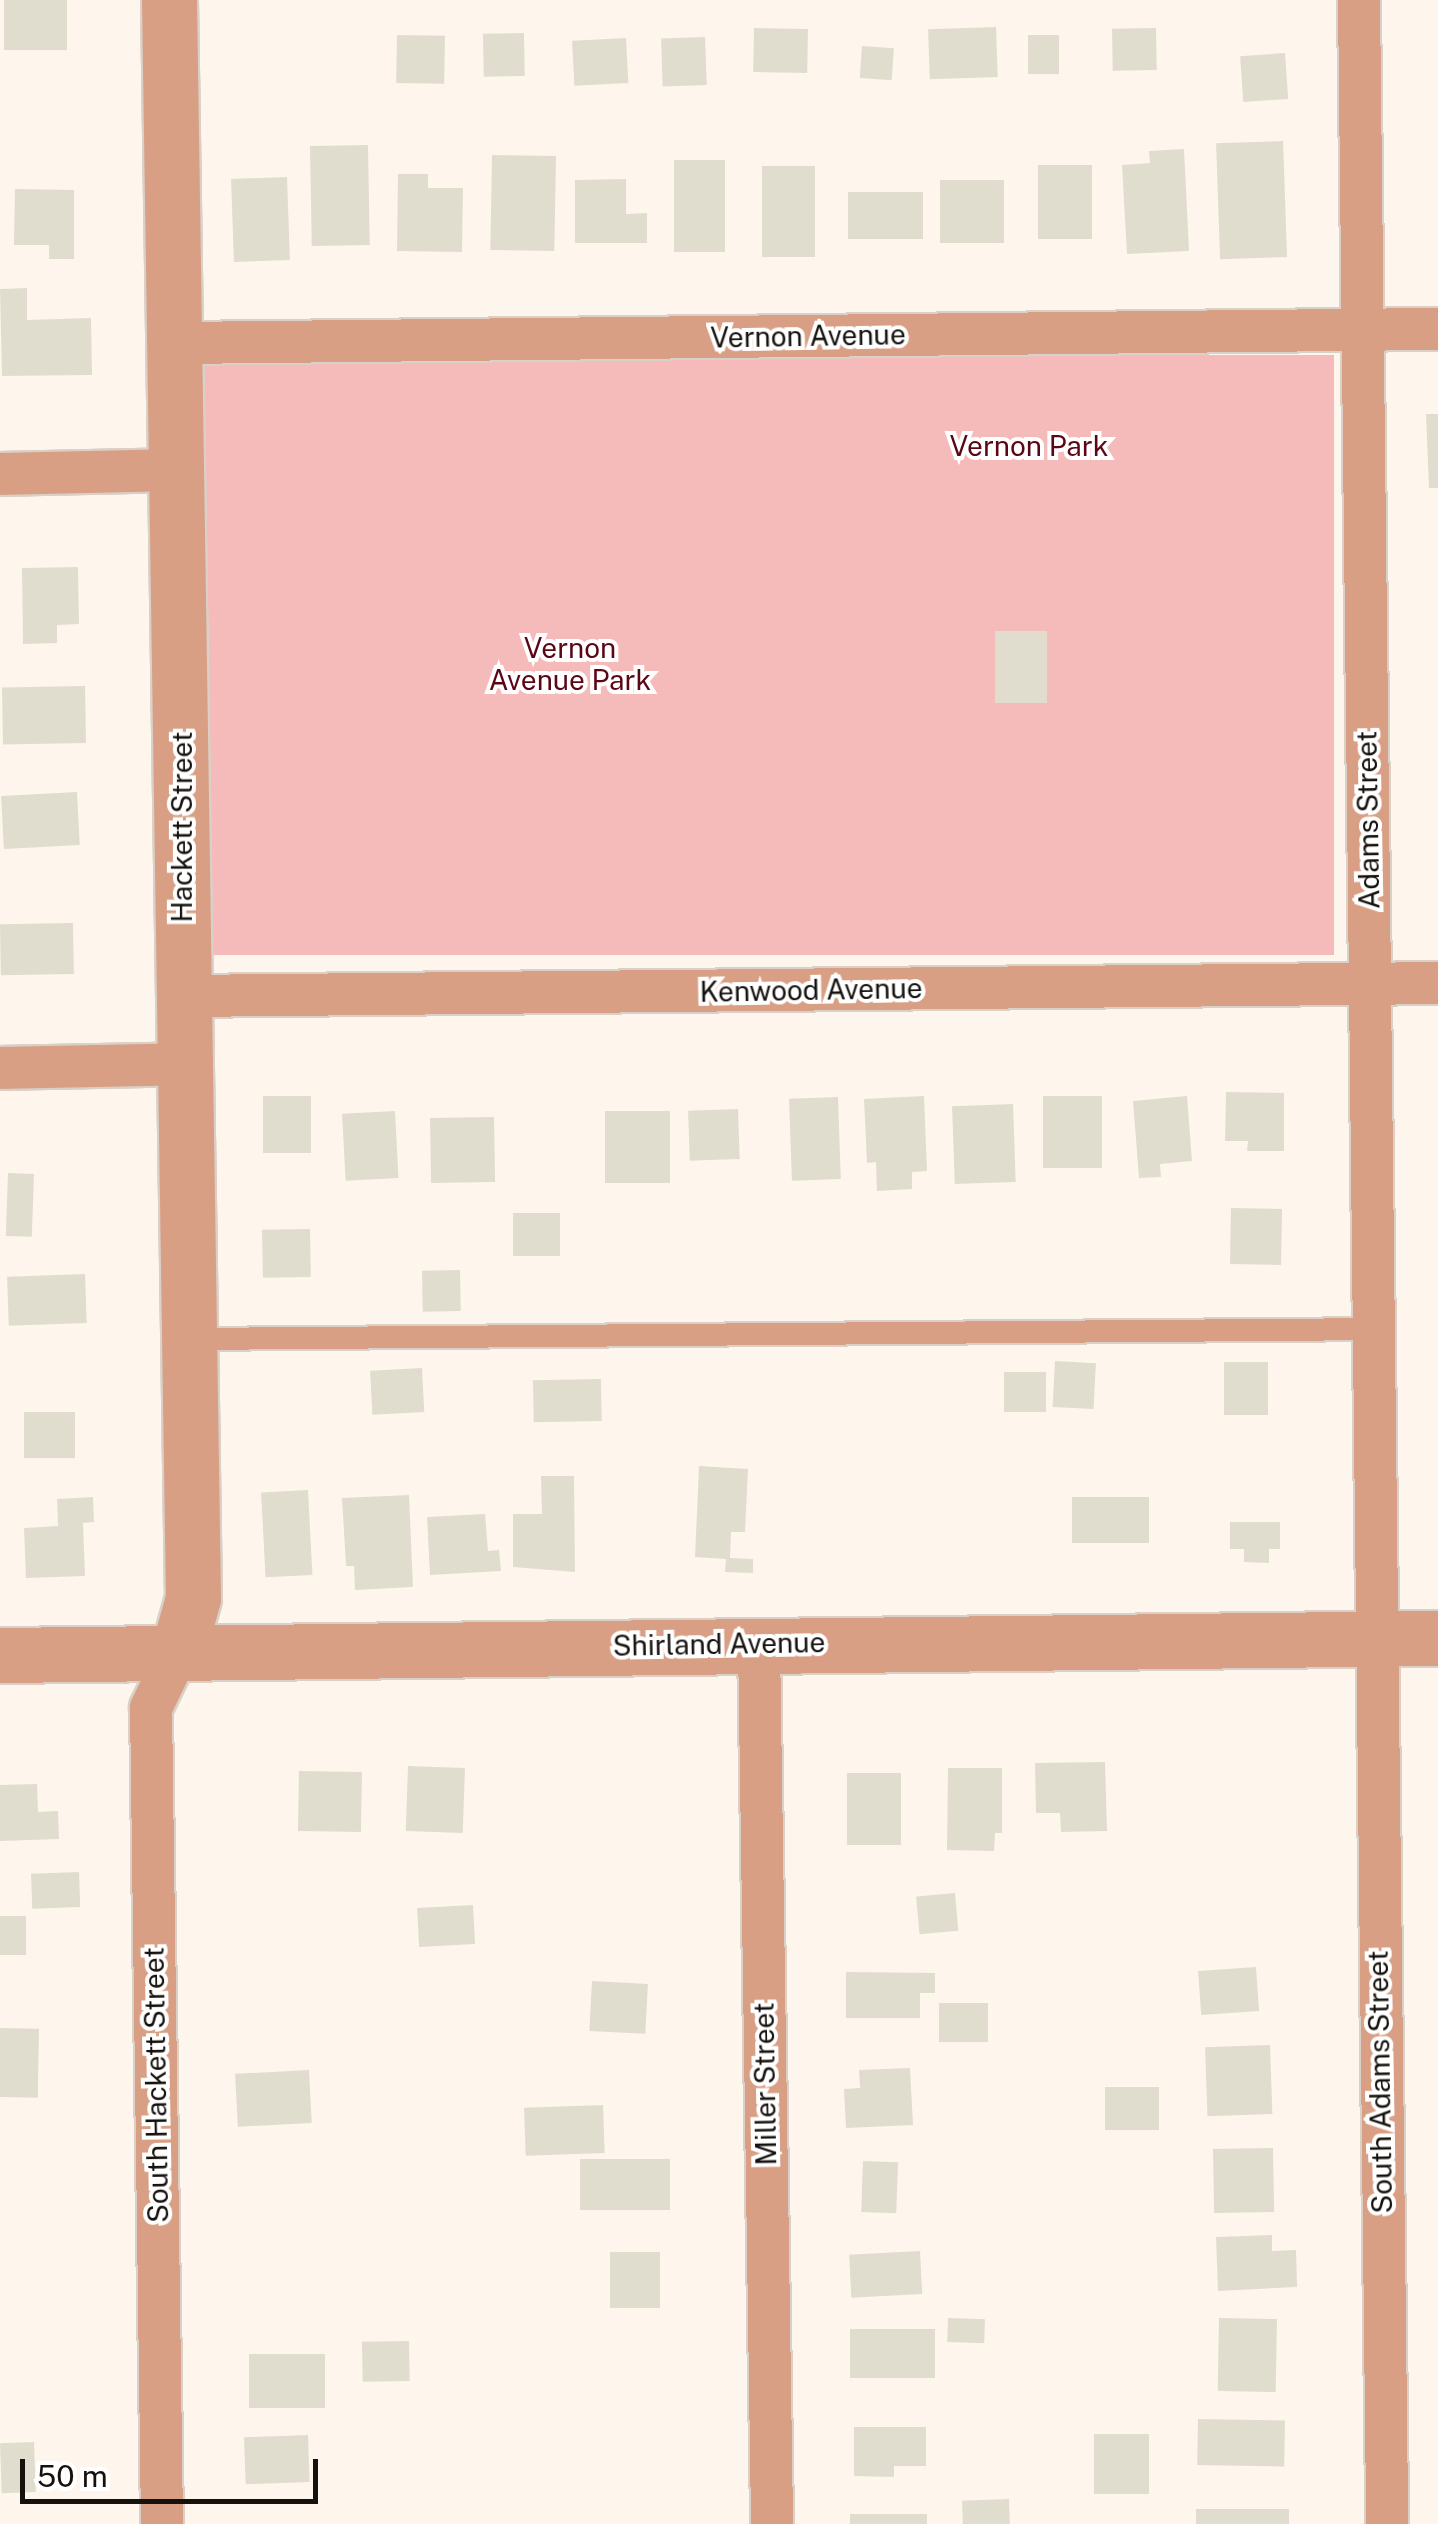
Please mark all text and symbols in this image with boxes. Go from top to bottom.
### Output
street label: Vernon Avenue [710,317,906,355]
park label: Vernon Park [949,429,1109,463]
park label: Vernon Avenue Park [489,631,651,697]
street label: Adams Street [1350,730,1386,910]
street label: Hackett Street [165,731,199,923]
street label: Kenwood Avenue [699,971,923,1009]
street label: Shirland Avenue [612,1625,826,1663]
street label: South Hackett Street [137,1947,175,2223]
street label: South Adams Street [1361,1950,1399,2214]
street label: Miller Street [747,2002,783,2166]
scale bar [25,2439,322,2501]
text: 50 m [37,2458,108,2494]

